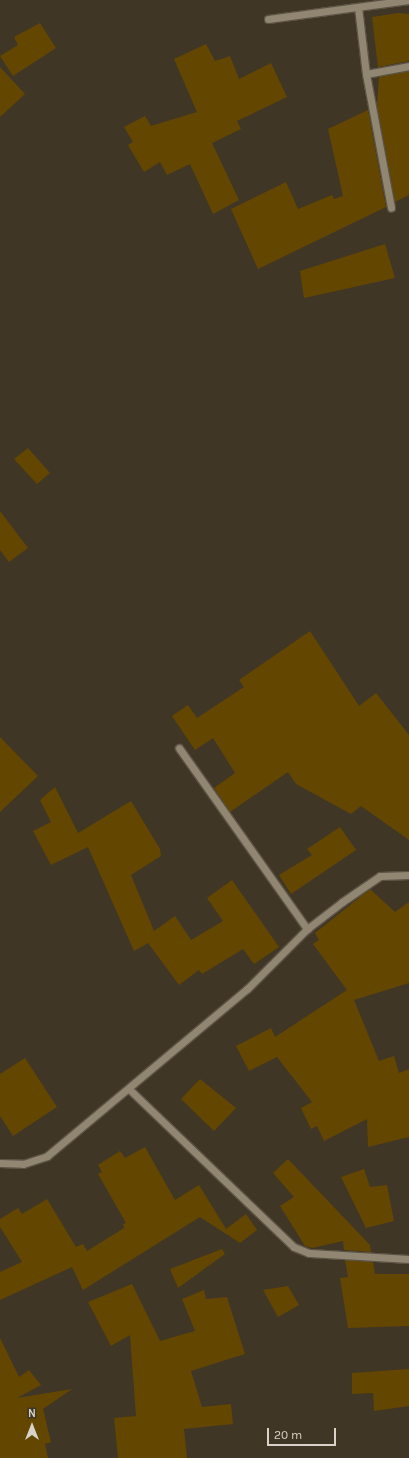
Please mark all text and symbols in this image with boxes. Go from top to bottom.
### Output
north arrow [12,1406,52,1446]
text: N [28,1407,36,1420]
scale bar [269,1420,338,1446]
text: 20 m [274,1428,302,1442]

